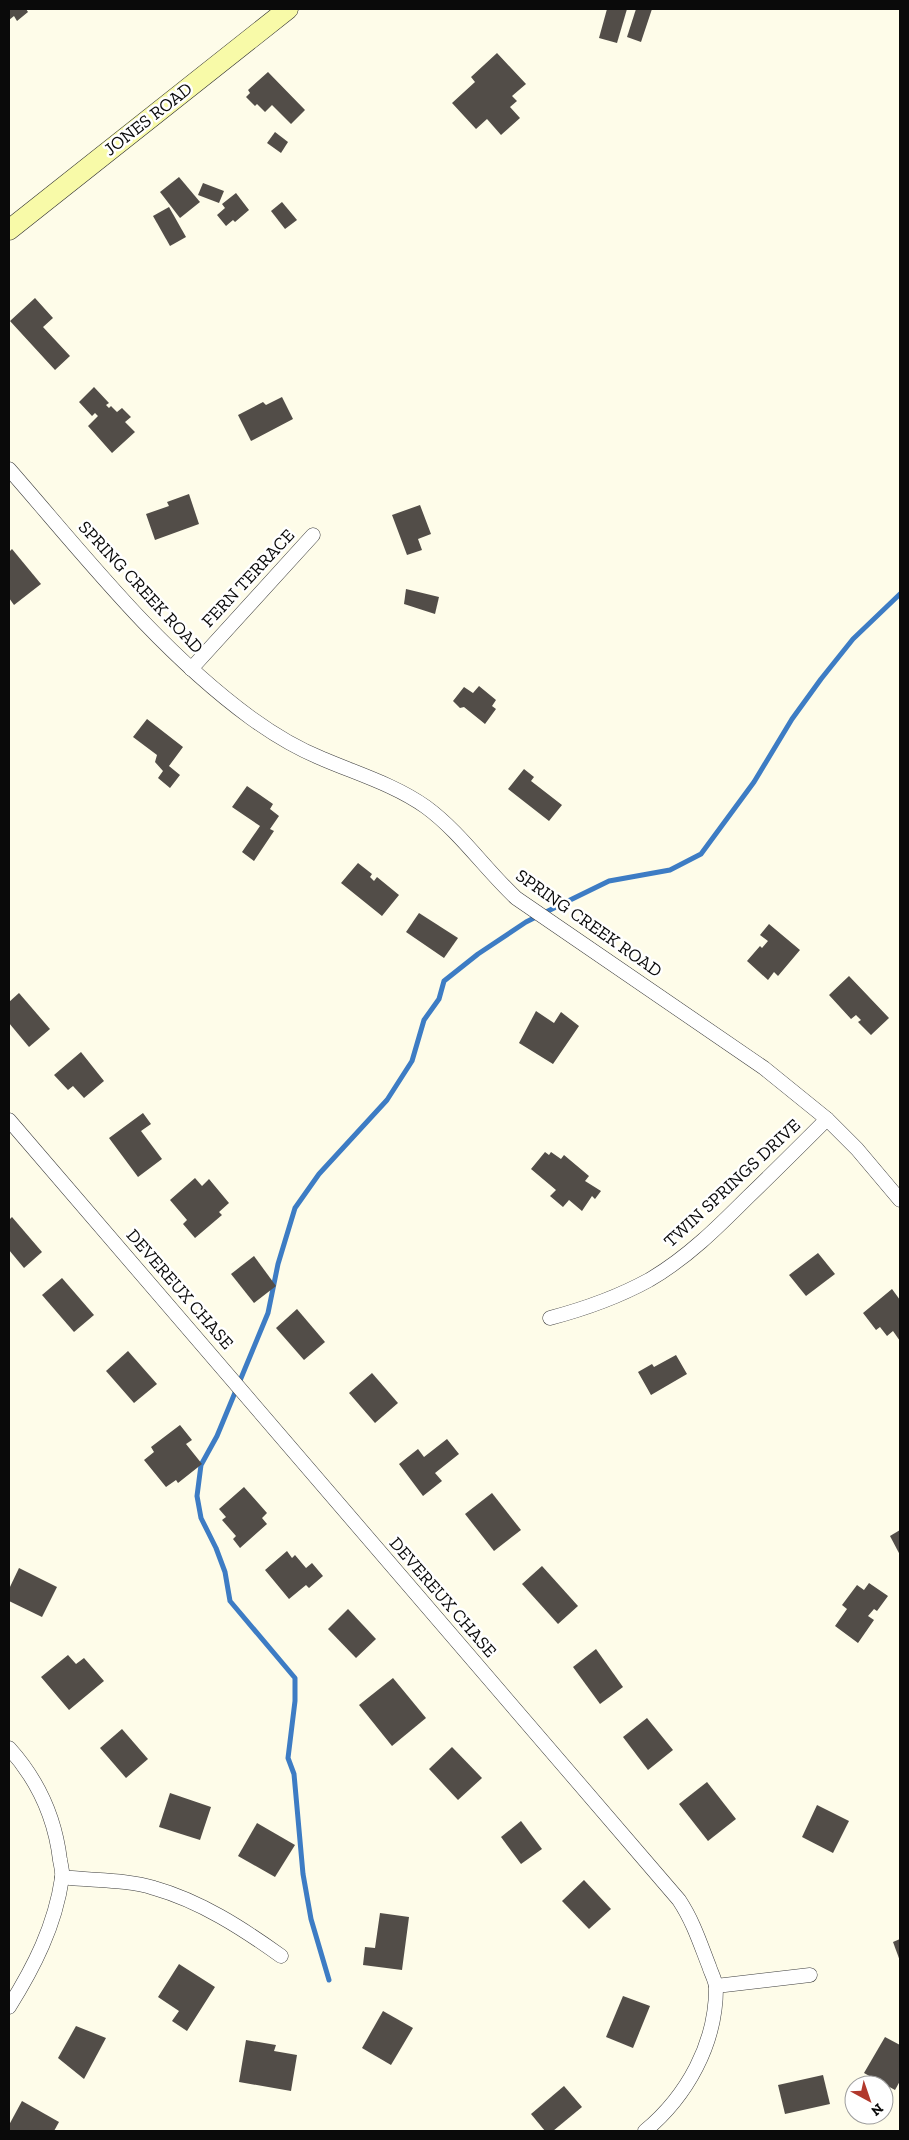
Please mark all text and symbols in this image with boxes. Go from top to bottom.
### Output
street label: JONES ROAD [99,78,197,160]
street label: SPRING CREEK ROAD [74,516,208,658]
street label: FERN TERRACE [197,524,299,632]
street label: SPRING CREEK ROAD [512,864,666,982]
street label: TWIN SPRINGS DRIVE [659,1114,805,1252]
street label: DEVEREUX CHASE [122,1224,238,1354]
street label: DEVEREUX CHASE [385,1532,501,1662]
north arrow [844,2075,894,2125]
text: N [867,2100,887,2120]

